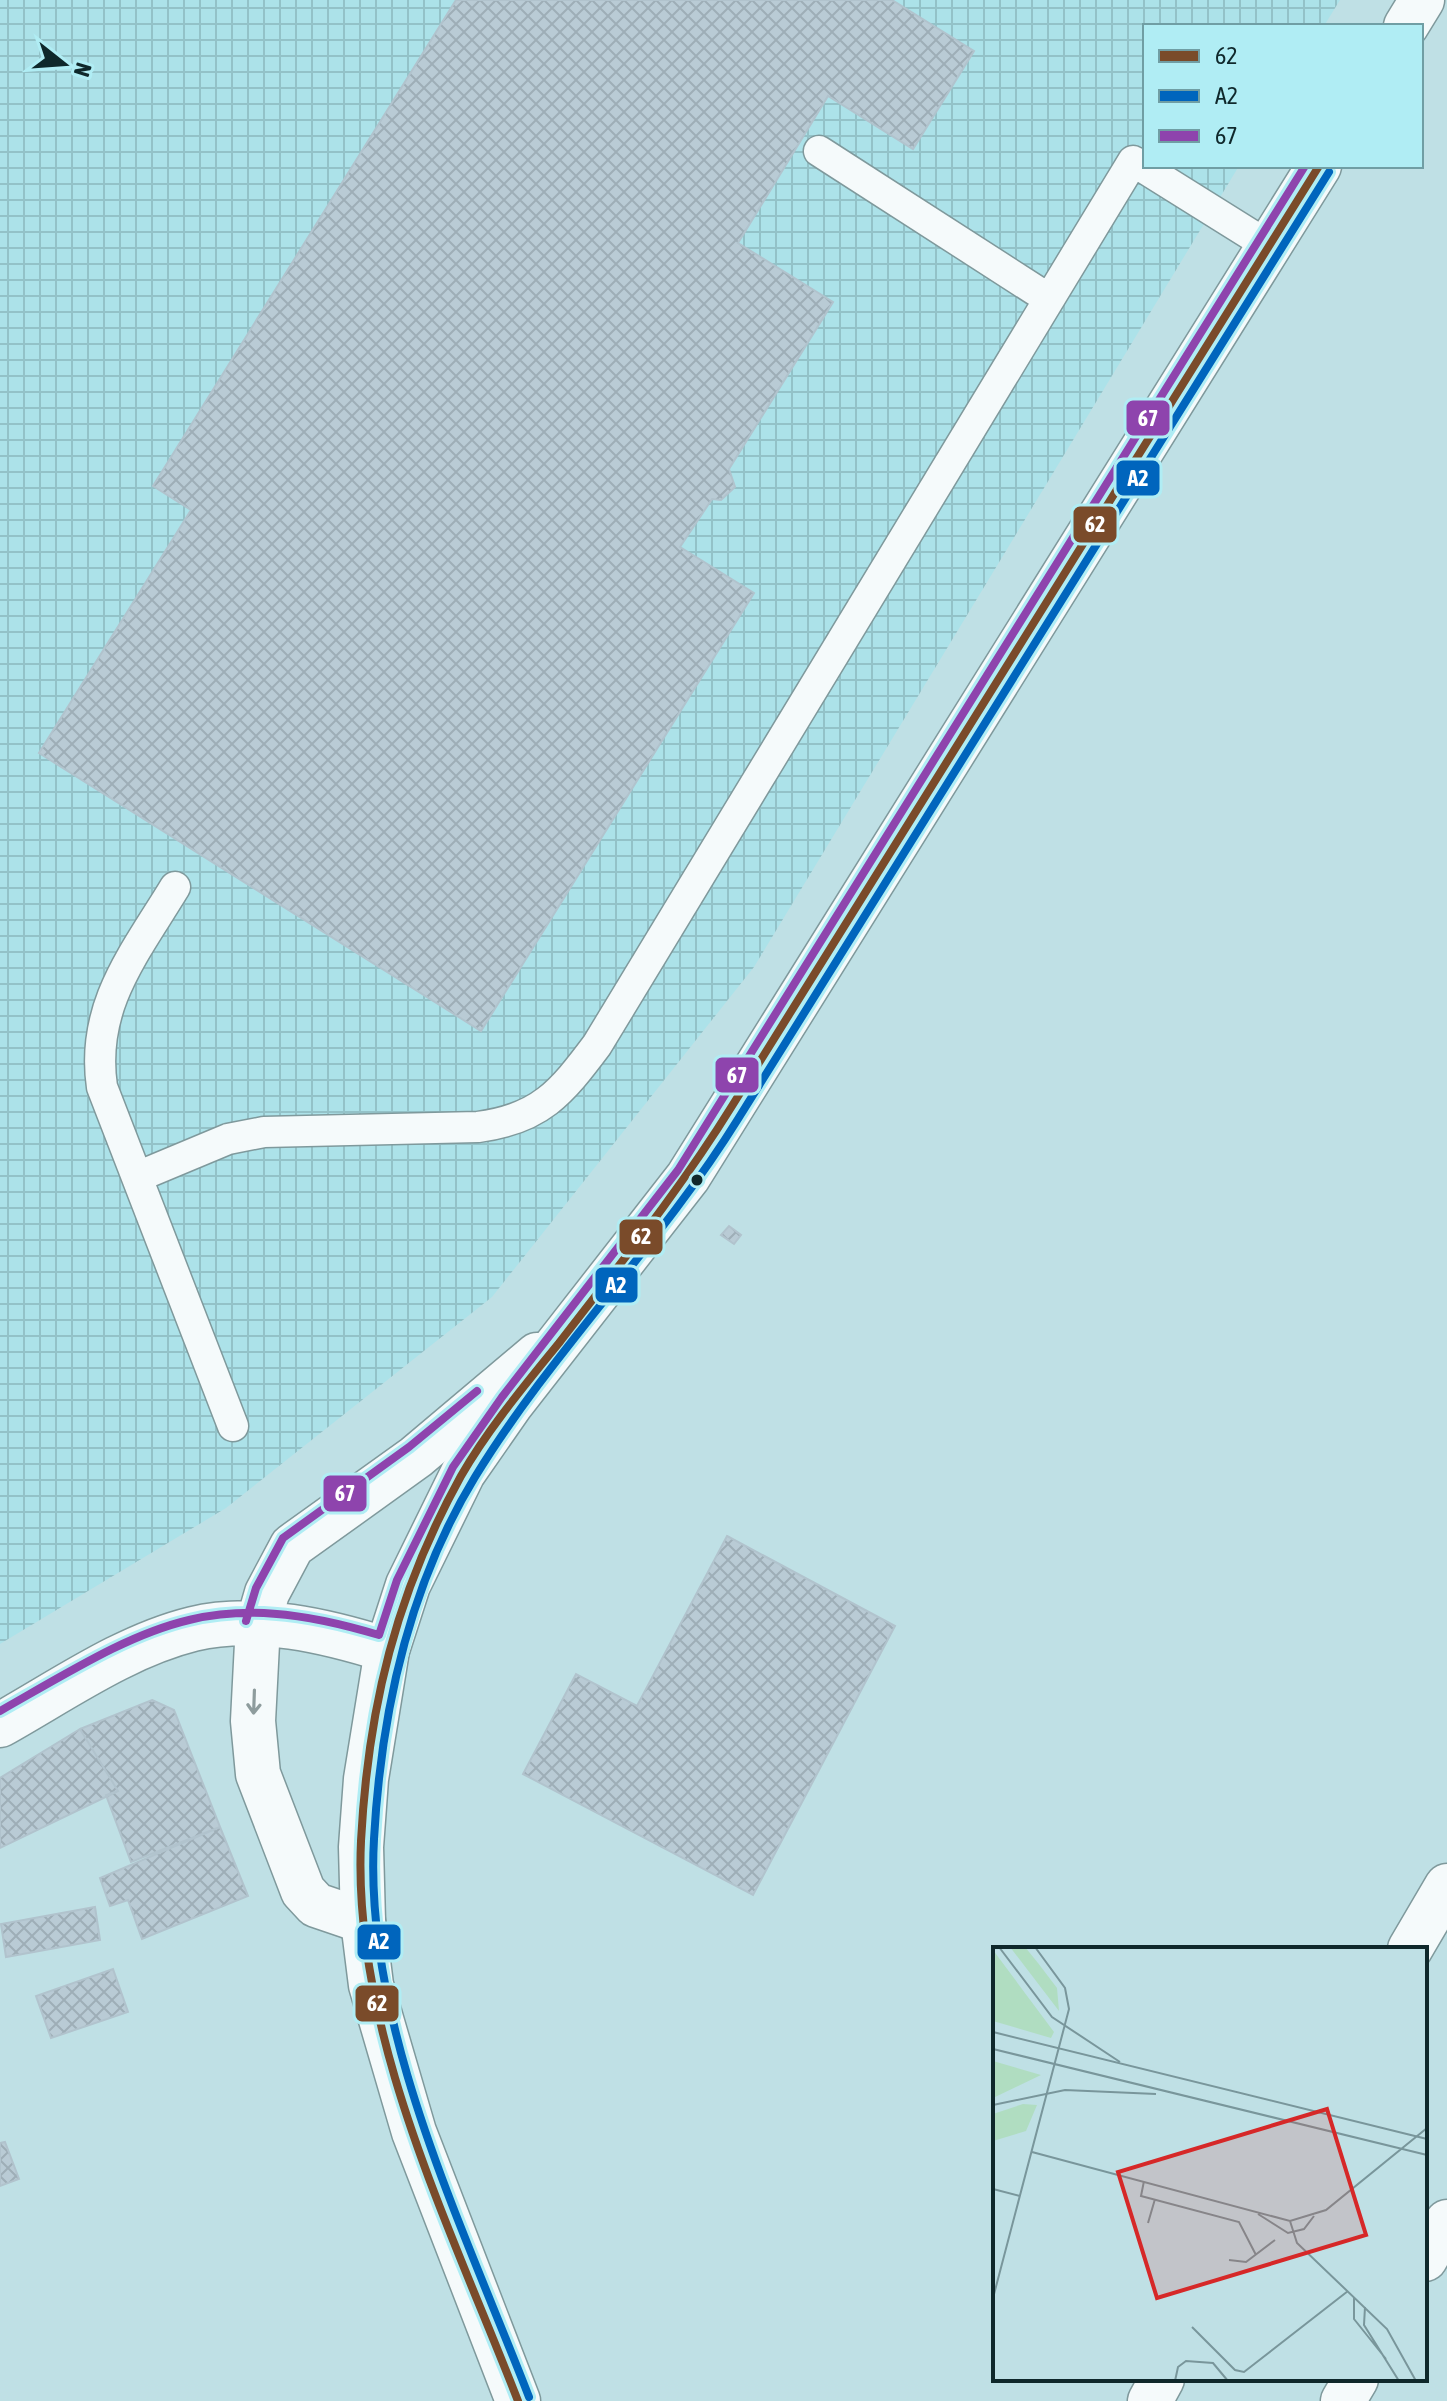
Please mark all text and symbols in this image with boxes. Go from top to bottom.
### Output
north arrow [24,24,104,104]
legend [1143,24,1423,168]
text: 62 [1215,42,1238,69]
text: N [69,60,97,80]
text: A2 [1215,82,1238,109]
text: 67 [1215,122,1238,149]
line badge: 67 [1125,399,1171,437]
text: 67 [1138,405,1158,431]
line badge: A2 [1115,459,1161,497]
text: A2 [1126,465,1149,491]
line badge: 62 [1072,505,1118,544]
text: 62 [1085,511,1105,537]
line badge: 67 [714,1056,760,1094]
text: 67 [727,1062,747,1088]
unlabelled marker [689,1172,705,1188]
line badge: 62 [618,1218,664,1256]
text: 62 [631,1223,651,1249]
line badge: A2 [594,1266,639,1304]
text: A2 [604,1272,627,1298]
line badge: 67 [322,1474,368,1513]
text: 67 [335,1480,355,1506]
one-way arrow [247,1688,262,1715]
line badge: A2 [356,1923,402,1961]
text: A2 [367,1928,390,1954]
inset map [993,1947,1427,2381]
line badge: 62 [354,1984,400,2023]
text: 62 [367,1990,387,2016]

